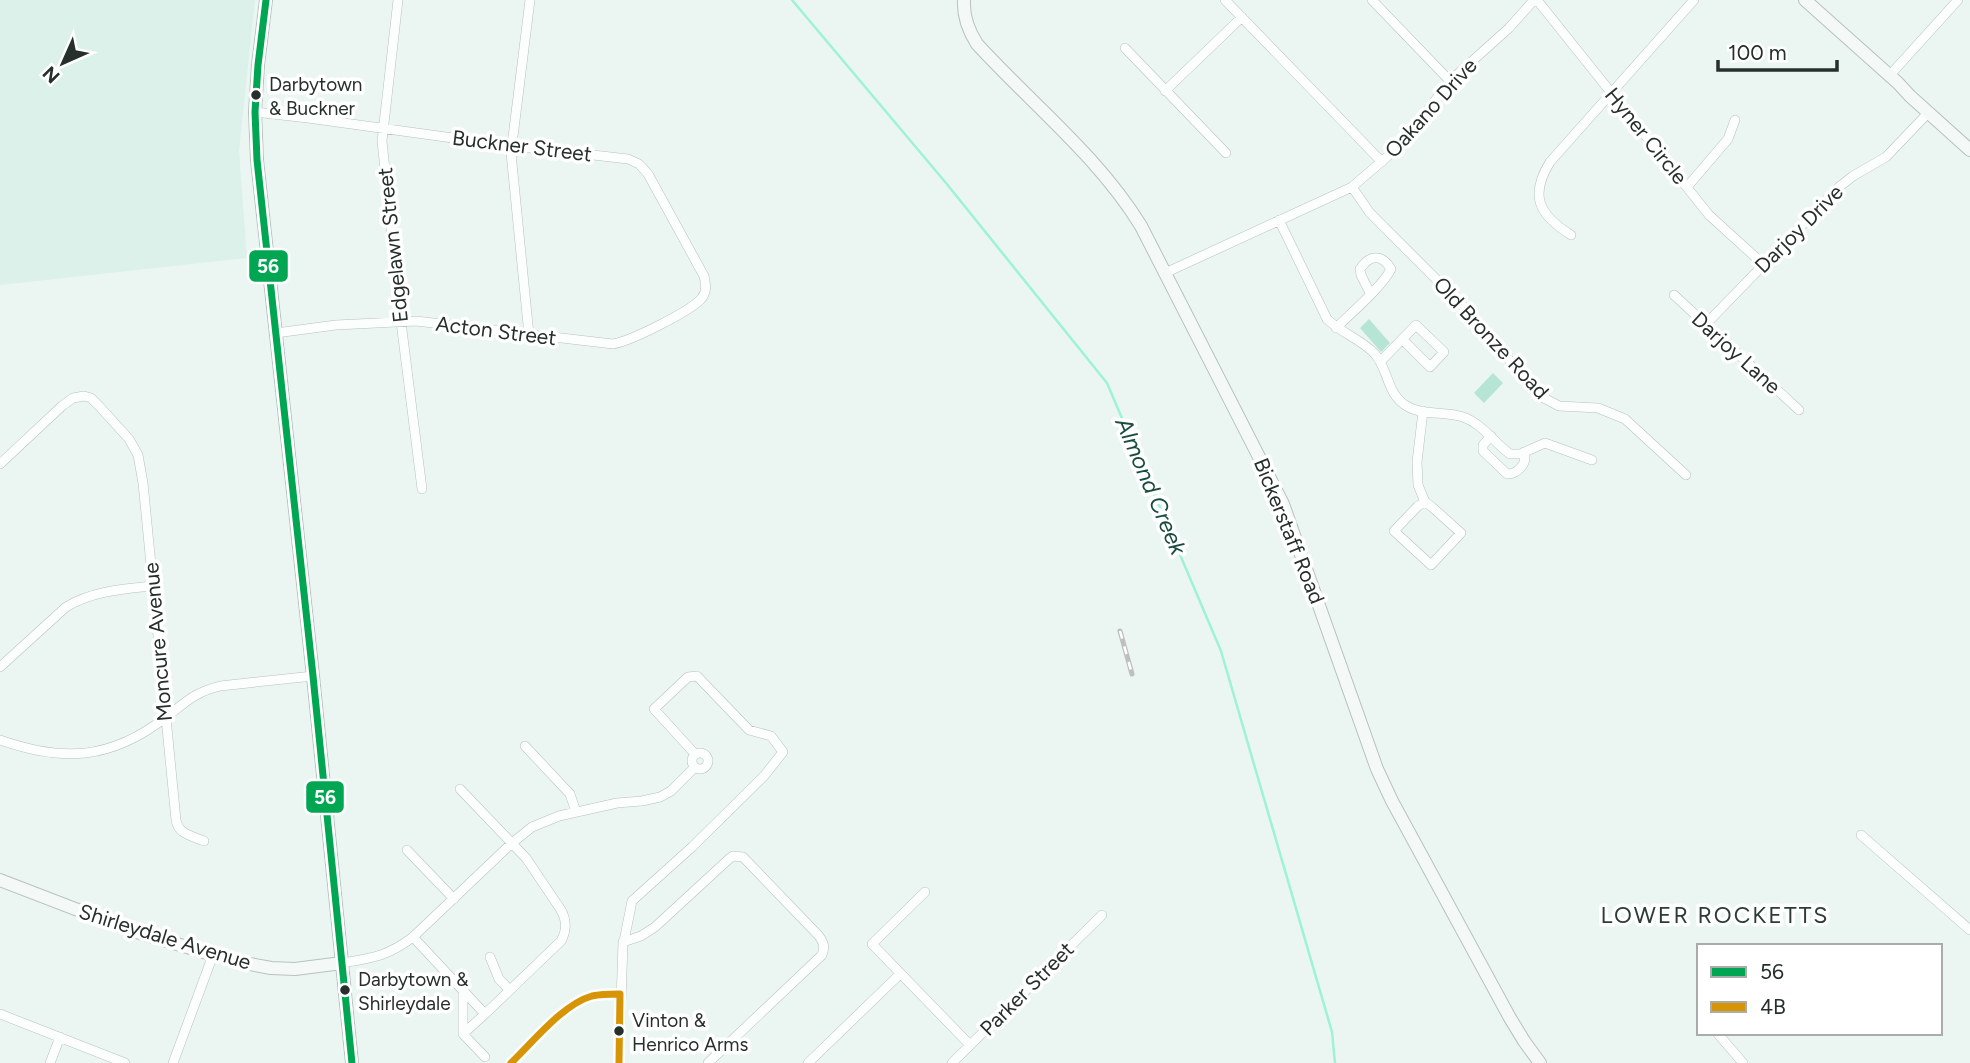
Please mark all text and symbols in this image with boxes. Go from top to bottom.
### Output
north arrow [28,28,98,98]
scale bar [1718,28,1837,72]
text: 100 m [1728,40,1787,65]
street label: Oakano Drive [1379,53,1482,163]
text: N [38,61,65,88]
place label: Darbytown & Buckner [269,73,362,120]
street label: Hyner Circle [1600,82,1693,189]
marker: Darbytown & Buckner [249,88,263,102]
street label: Buckner Street [451,125,593,166]
street label: Edgelawn Street [372,166,413,324]
street label: Darjoy Drive [1749,179,1848,278]
line badge: 56 [248,249,289,283]
text: 56 [257,255,279,278]
street label: Old Bronze Road [1429,272,1554,404]
street label: Darjoy Lane [1687,306,1786,399]
street label: Acton Street [434,311,558,350]
water label: Almond Creek [1109,412,1193,560]
street label: Bickerstaff Road [1249,454,1330,607]
street label: Moncure Avenue [138,561,177,723]
line badge: 56 [305,780,345,814]
text: 56 [314,786,336,809]
street label: Shirleydale Avenue [76,898,254,975]
district label: LOWER ROCKETTS [1601,901,1829,929]
street label: Parker Street [975,937,1079,1041]
legend [1697,944,1942,1035]
text: 56 [1760,959,1784,984]
place label: Darbytown & Shirleydale [358,968,469,1015]
marker: Darbytown & Shirleydale [338,983,352,997]
text: 4B [1760,994,1786,1019]
place label: Vinton & Henrico Arms [632,1009,749,1056]
marker: Vinton & Henrico Arms [612,1024,626,1038]

